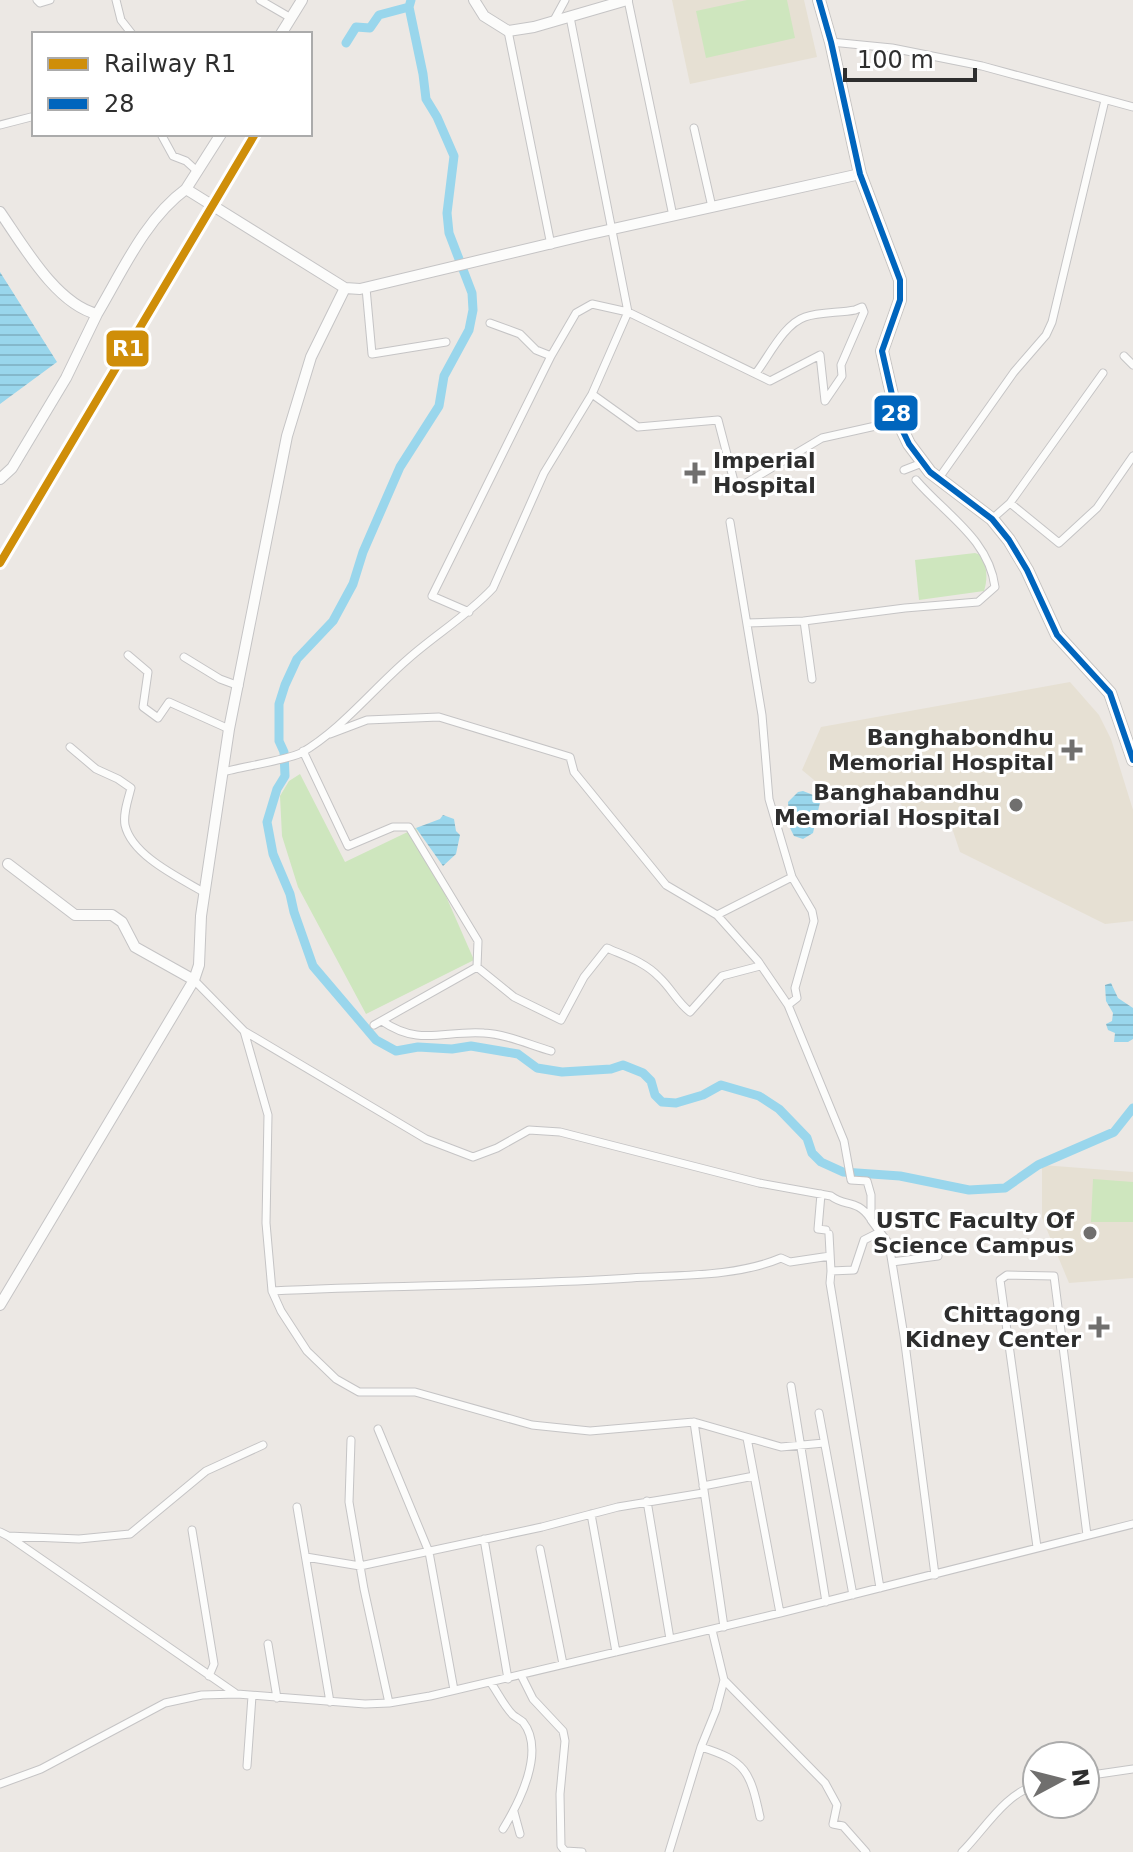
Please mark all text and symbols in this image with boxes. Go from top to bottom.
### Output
legend [32,32,312,136]
scale bar [845,32,975,82]
text: 100 m [857,46,934,74]
text: Railway R1 [104,50,236,78]
text: 28 [104,90,135,118]
line badge: R1 [105,329,150,368]
text: R1 [112,336,144,361]
line badge: 28 [873,394,919,432]
text: 28 [881,401,911,426]
place label: Imperial Hospital [713,448,816,498]
marker: Imperial Hospital [684,462,706,484]
place label: Banghabondhu Memorial Hospital [828,725,1054,775]
marker: Banghabondhu Memorial Hospital [1061,739,1083,761]
place label: Banghabandhu Memorial Hospital [774,780,1000,830]
marker: Banghabandhu Memorial Hospital [1007,796,1025,814]
place label: USTC Faculty Of Science Campus [873,1208,1074,1258]
marker: USTC Faculty Of Science Campus [1081,1224,1099,1242]
place label: Chittagong Kidney Center [905,1302,1081,1352]
marker: Chittagong Kidney Center [1088,1316,1110,1338]
north arrow [1021,1740,1101,1820]
text: N [1067,1767,1094,1788]

